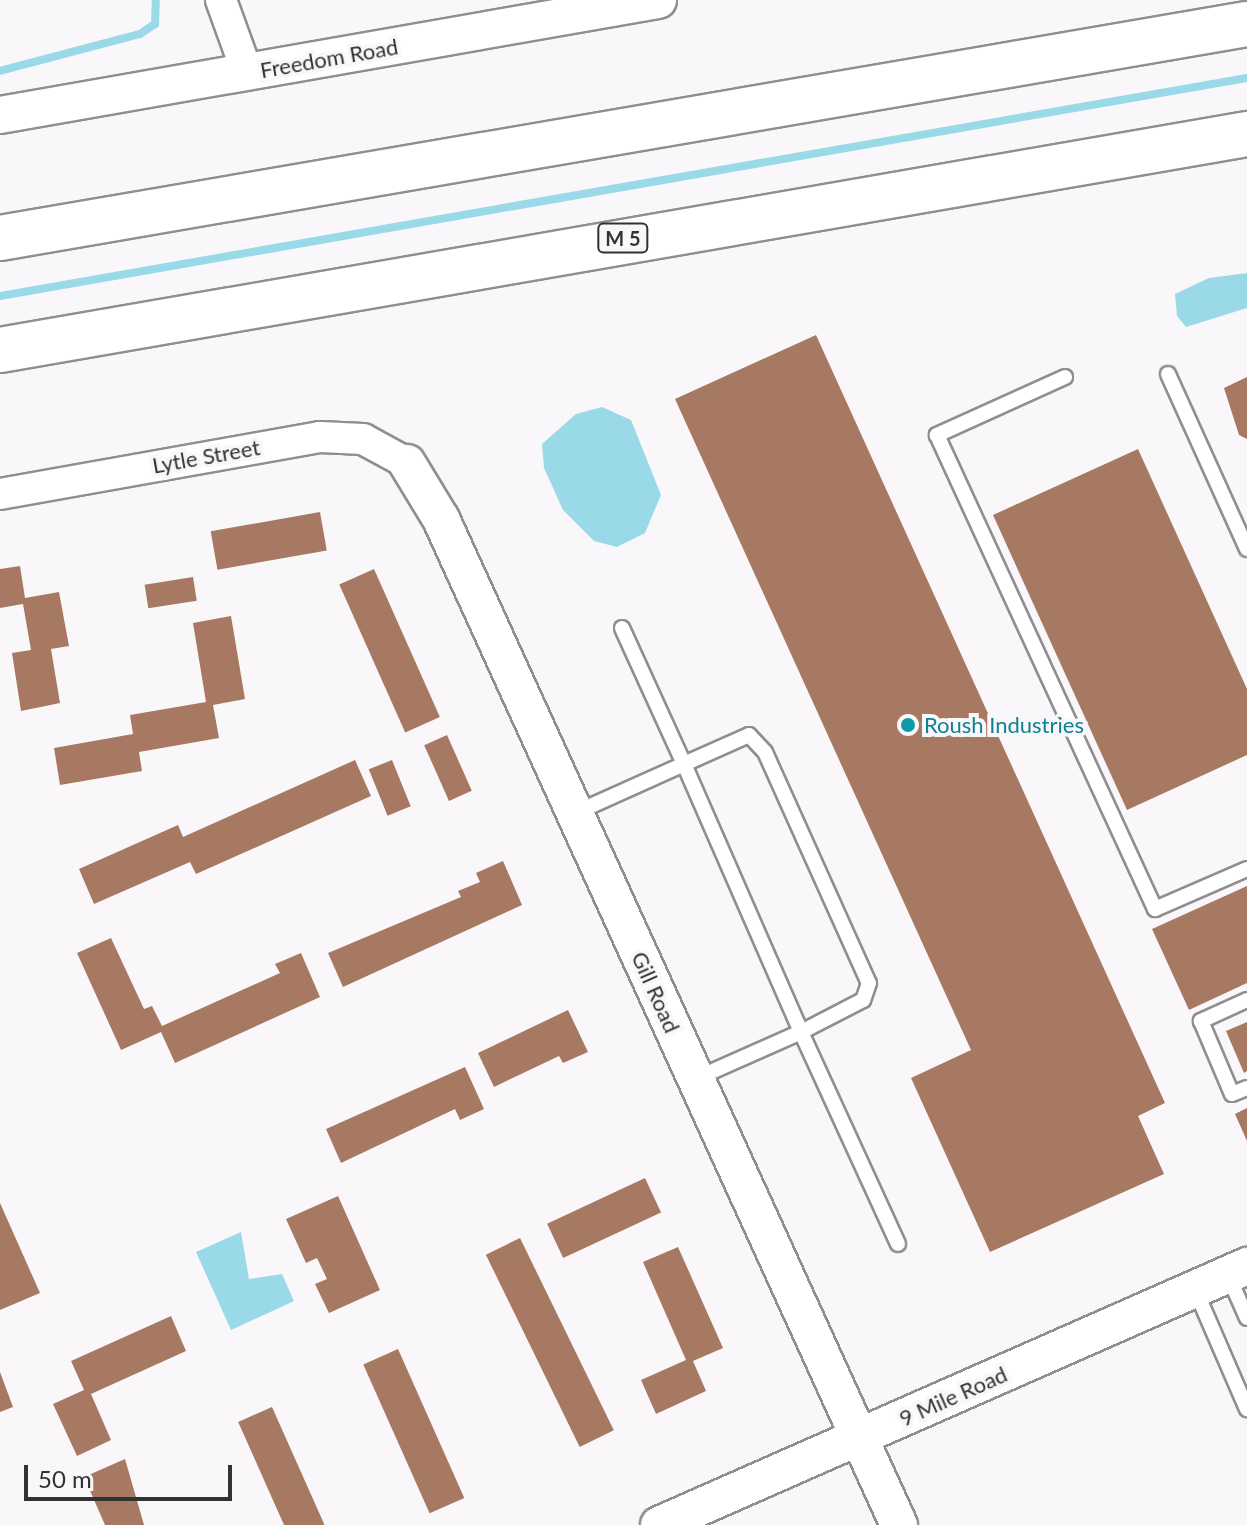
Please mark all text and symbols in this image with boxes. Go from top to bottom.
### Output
street label: Freedom Road [258,33,400,83]
road number: M 5 [597,222,649,254]
street label: Lytle Street [150,434,262,478]
place label: Roush Industries [924,712,1084,738]
marker: Roush Industries [899,716,917,734]
street label: Gill Road [626,947,686,1037]
street label: 9 Mile Road [895,1361,1011,1431]
scale bar [28,1449,236,1499]
text: 50 m [38,1464,92,1493]

